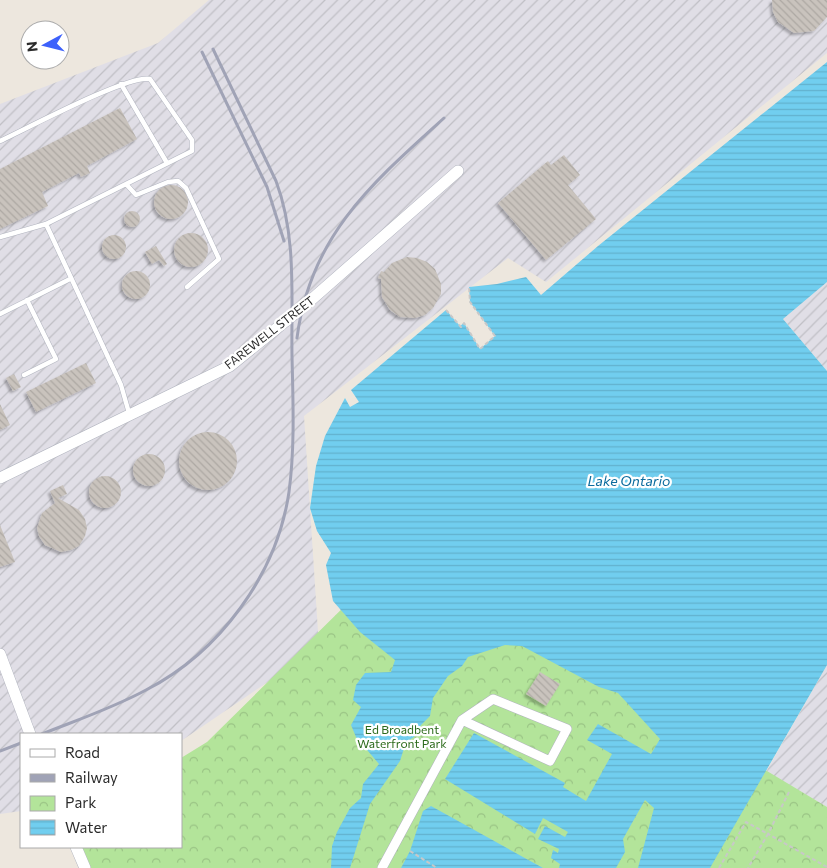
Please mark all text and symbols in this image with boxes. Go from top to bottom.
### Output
north arrow [20,20,70,70]
text: N [23,40,41,53]
street label: FAREWELL STREET [221,292,317,371]
water label: Lake Ontario [588,472,670,489]
park label: Ed Broadbent Waterfront Park [357,722,447,750]
legend [20,733,182,848]
text: Road [65,743,100,761]
text: Railway [65,768,118,786]
text: Park [65,793,96,811]
text: Water [65,818,107,836]

